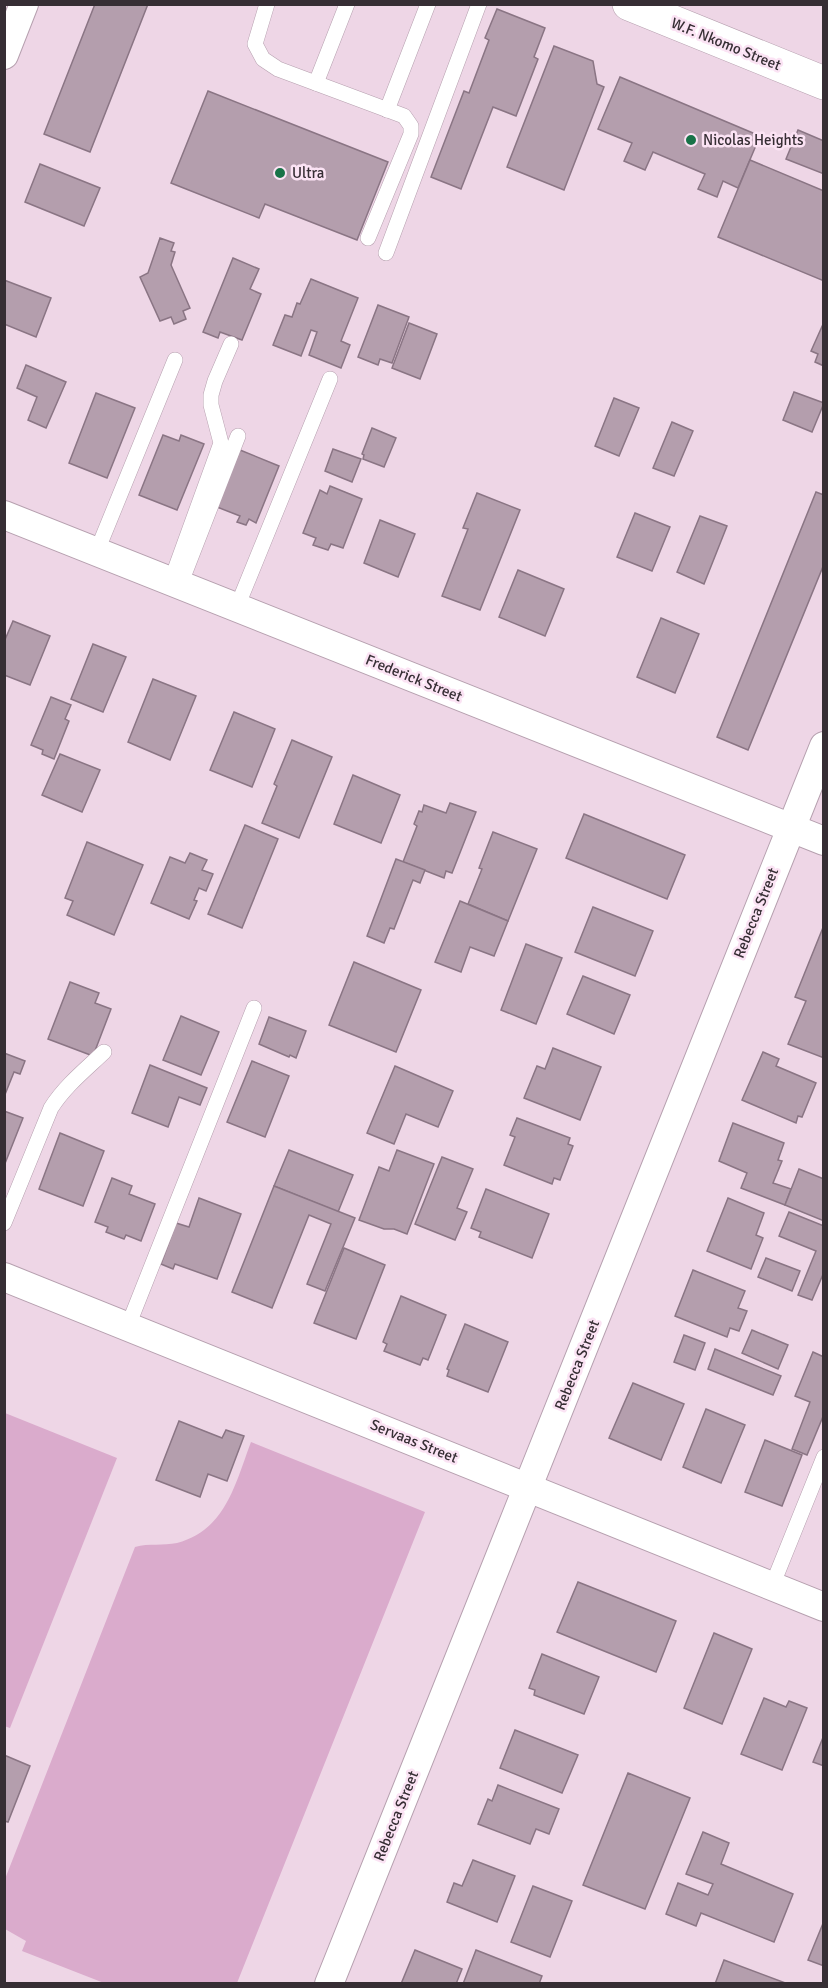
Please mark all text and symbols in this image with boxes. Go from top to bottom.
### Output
street label: W.F. Nkomo Street [669,14,783,74]
place label: Nicolas Heights [703,131,804,149]
marker: Nicolas Heights [684,133,698,147]
place label: Ultra [292,164,324,182]
marker: Ultra [273,166,287,180]
street label: Frederick Street [363,650,465,706]
street label: Rebecca Street [730,865,782,961]
street label: Rebecca Street [551,1317,603,1413]
street label: Servaas Street [368,1415,460,1467]
street label: Rebecca Street [370,1768,422,1864]

